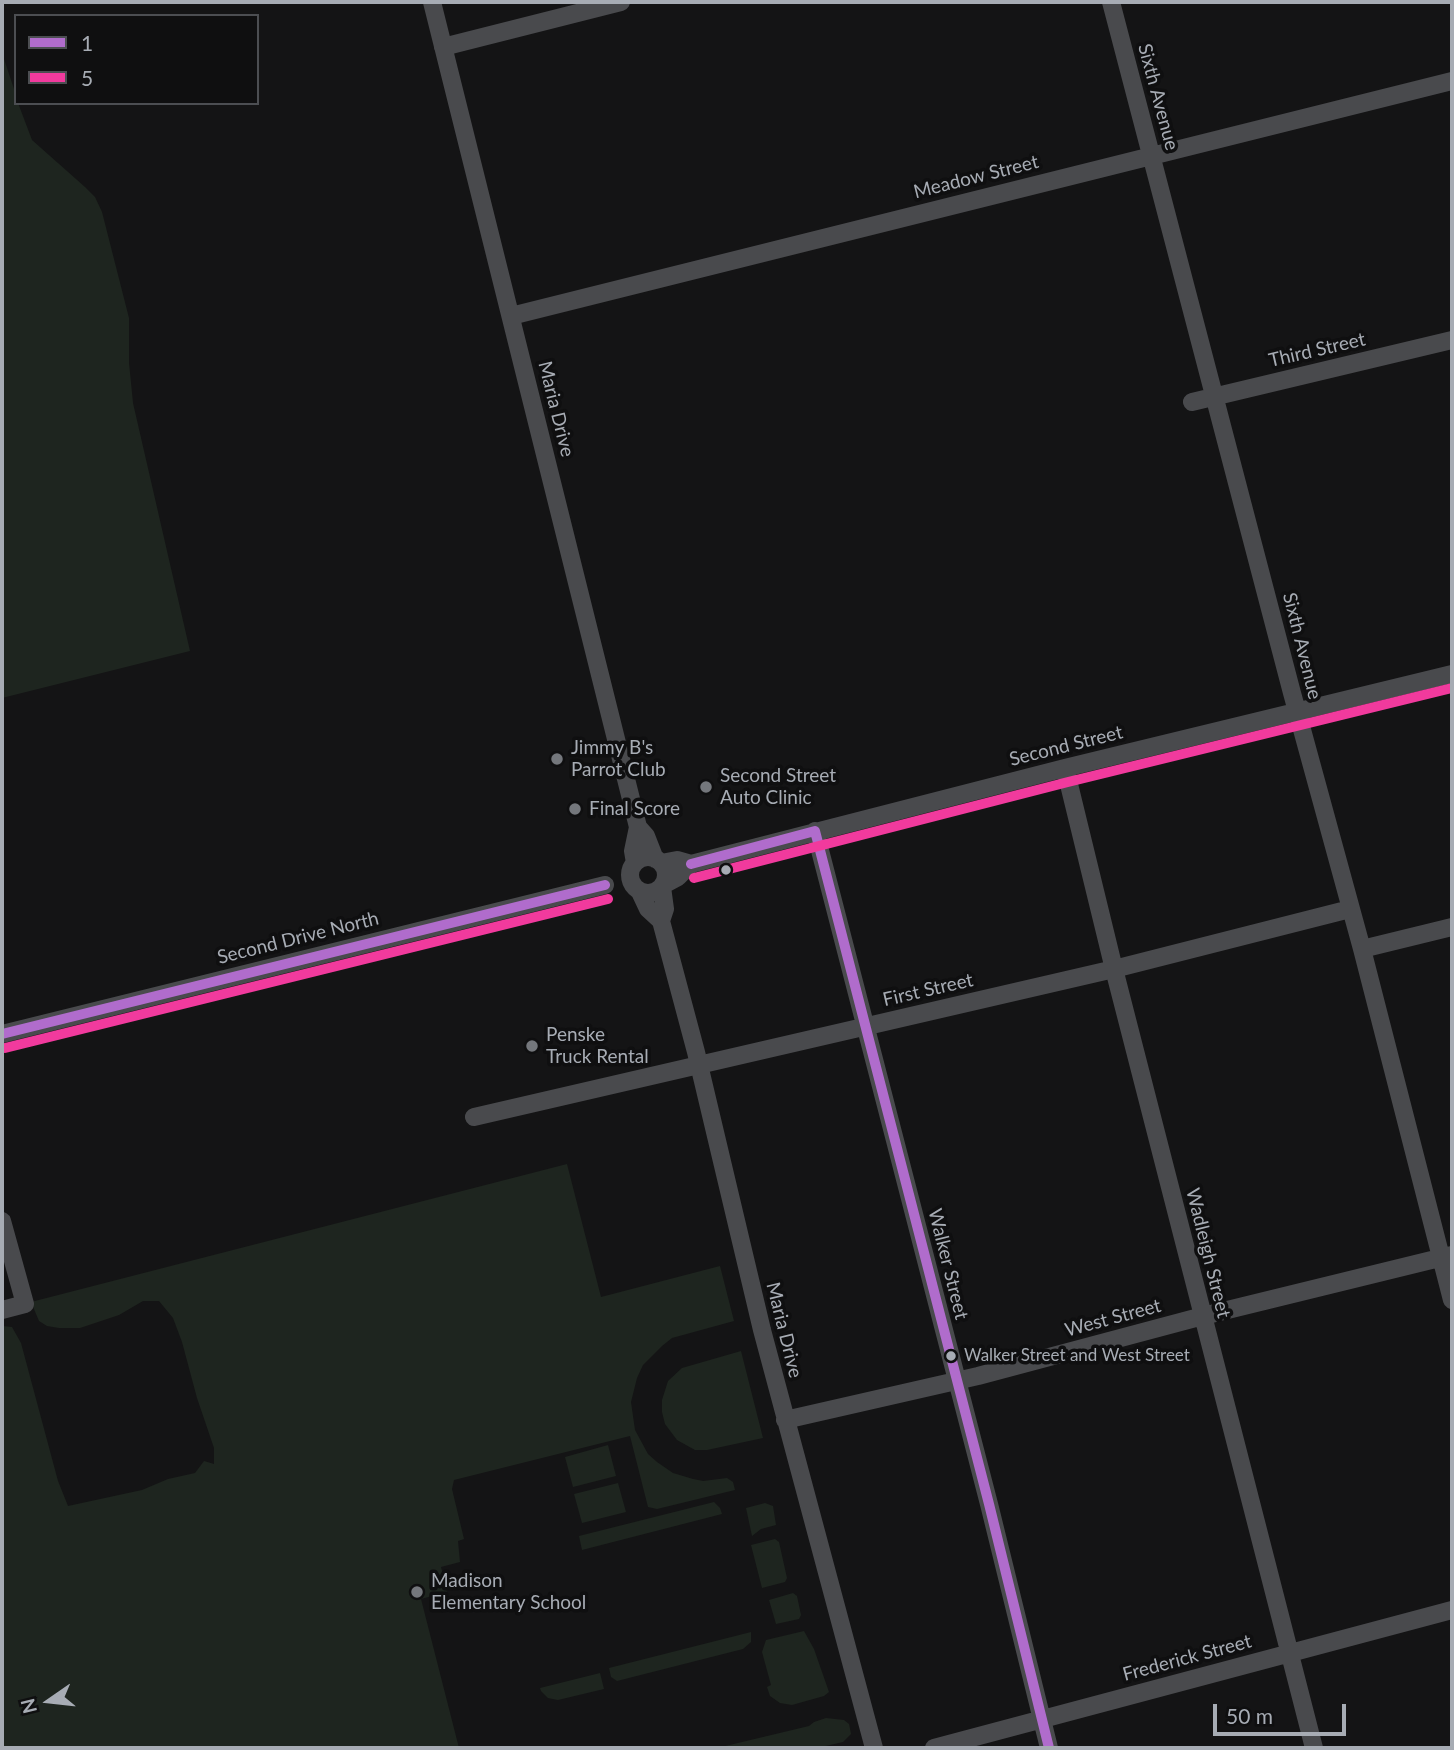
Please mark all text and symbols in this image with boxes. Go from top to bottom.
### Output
legend [14,14,259,105]
text: 1 [81,30,93,55]
street label: Sixth Avenue [1133,41,1183,153]
text: 5 [81,65,93,90]
street label: Meadow Street [911,150,1041,204]
street label: Third Street [1267,328,1367,372]
street label: Maria Drive [533,359,579,459]
street label: Sixth Avenue [1278,590,1326,702]
street label: Second Street [1007,721,1125,771]
place label: Jimmy B's Parrot Club [571,737,666,781]
marker: Jimmy B's Parrot Club [549,751,565,767]
place label: Second Street Auto Clinic [720,765,836,809]
marker: Second Street Auto Clinic [698,779,714,795]
place label: Final Score [589,798,680,820]
marker: Final Score [567,801,583,817]
unlabelled marker [719,863,733,877]
street label: Second Drive North [215,907,381,969]
street label: First Street [881,969,975,1011]
place label: Penske Truck Rental [546,1024,649,1068]
marker: Penske Truck Rental [524,1038,540,1054]
street label: Wadleigh Street [1181,1186,1235,1320]
street label: Walker Street [923,1206,973,1322]
street label: Maria Drive [761,1280,807,1380]
street label: West Street [1062,1294,1164,1342]
place label: Walker Street and West Street [964,1346,1190,1366]
marker: Walker Street and West Street [944,1349,958,1363]
place label: Madison Elementary School [431,1570,586,1614]
marker: Madison Elementary School [409,1584,425,1600]
street label: Frederick Street [1120,1630,1254,1686]
north arrow [14,1666,84,1736]
scale bar [1216,1690,1349,1734]
text: N [15,1696,41,1716]
text: 50 m [1226,1703,1273,1728]

